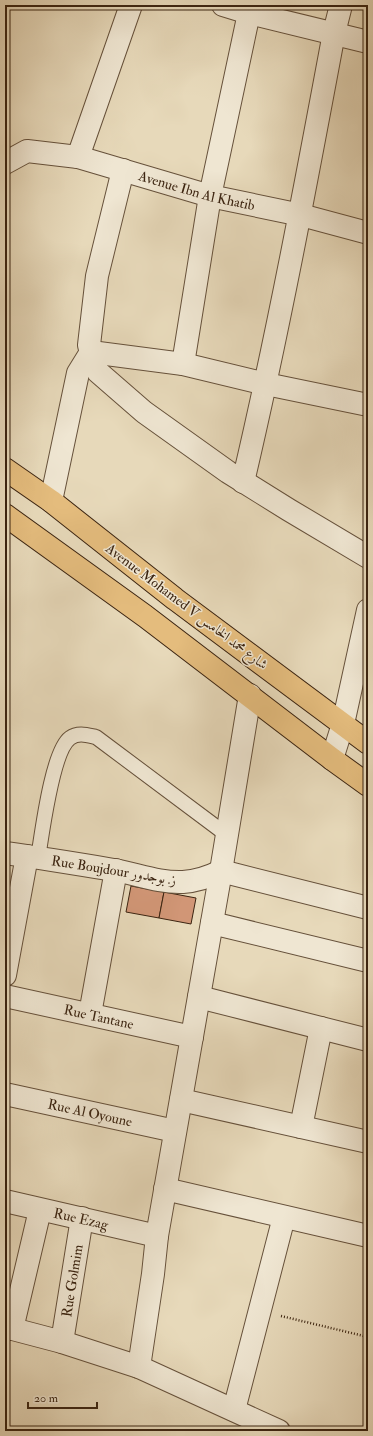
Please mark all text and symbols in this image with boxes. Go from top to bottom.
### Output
street label: Avenue Ibn Al Khatib [136,167,257,214]
street label: Avenue Mohamed V شارع محمد الخامس [100,539,271,675]
street label: Rue Boujdour ز. بوجدور [50,852,178,889]
street label: Rue Tantane [62,1001,135,1033]
street label: Rue Al Oyoune [46,1096,134,1130]
street label: Rue Ezag [52,1204,111,1234]
street label: Rue Golmim [58,1243,87,1318]
scale bar [28,1384,97,1410]
text: 20 m [34,1391,59,1406]

